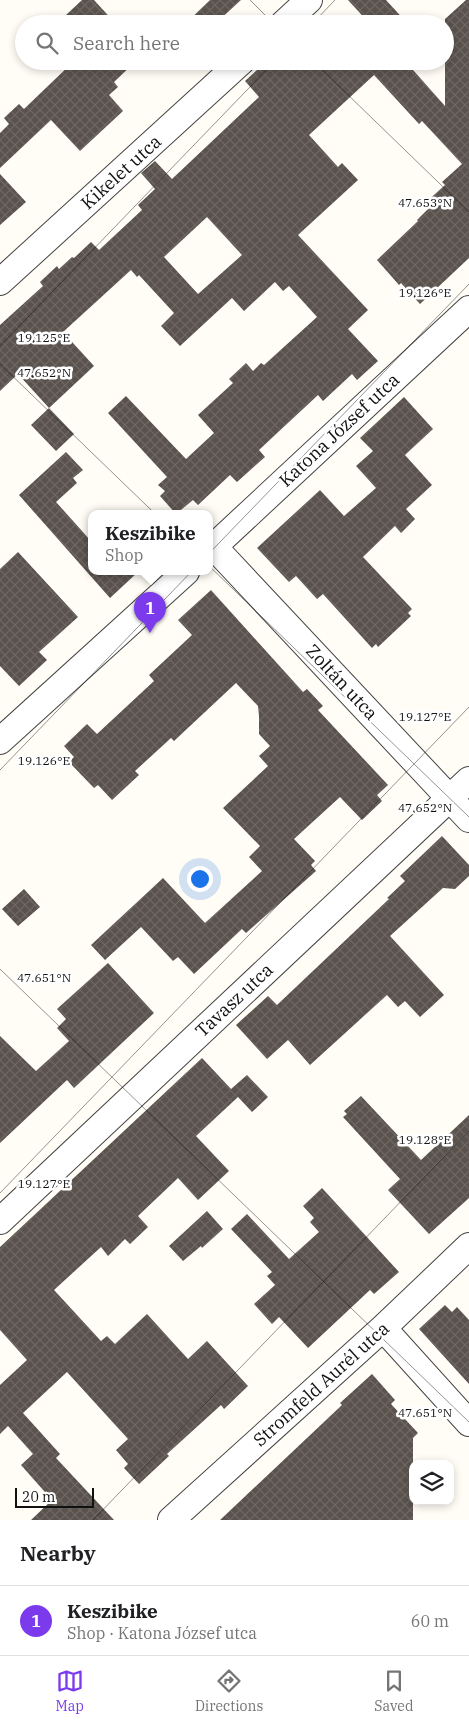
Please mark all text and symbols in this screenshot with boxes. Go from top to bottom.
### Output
search box [15,15,454,70]
icon: search [33,29,61,57]
text: Search here [73,31,180,55]
street label: Kikelet utca [76,130,166,214]
text: 47.653°N [398,195,452,210]
text: 19.126°E [399,285,451,300]
text: 19.125°E [18,330,70,345]
text: 47.652°N [17,365,71,380]
street label: Katona József utca [274,368,404,492]
popup [88,510,213,575]
text: Keszibike [105,521,196,545]
text: Shop [105,545,143,565]
pin: 1 [134,592,166,633]
street label: Zoltán utca [301,639,383,725]
text: 19.127°E [399,709,451,724]
text: 19.126°E [18,753,70,768]
text: 47.652°N [398,800,452,815]
your location [187,866,213,892]
street label: Tavasz utca [190,958,278,1042]
text: 47.651°N [17,970,71,985]
text: 19.128°E [399,1132,451,1147]
text: 19.127°E [18,1176,70,1191]
street label: Stromfeld Aurél utca [248,1317,394,1451]
text: 47.651°N [398,1405,452,1420]
map controls [409,1460,454,1505]
button: layers [409,1460,454,1505]
scale bar [15,1485,94,1508]
text: 20 m [22,1488,55,1506]
text: Nearby [20,1539,96,1567]
text: Keszibike [67,1599,158,1623]
text: 1 [31,1611,41,1631]
text: 60 m [411,1611,449,1631]
text: Shop · Katona József utca [67,1623,257,1643]
tab: Map [56,1667,84,1715]
tab: Directions [195,1667,263,1715]
tab: Saved [374,1667,413,1715]

